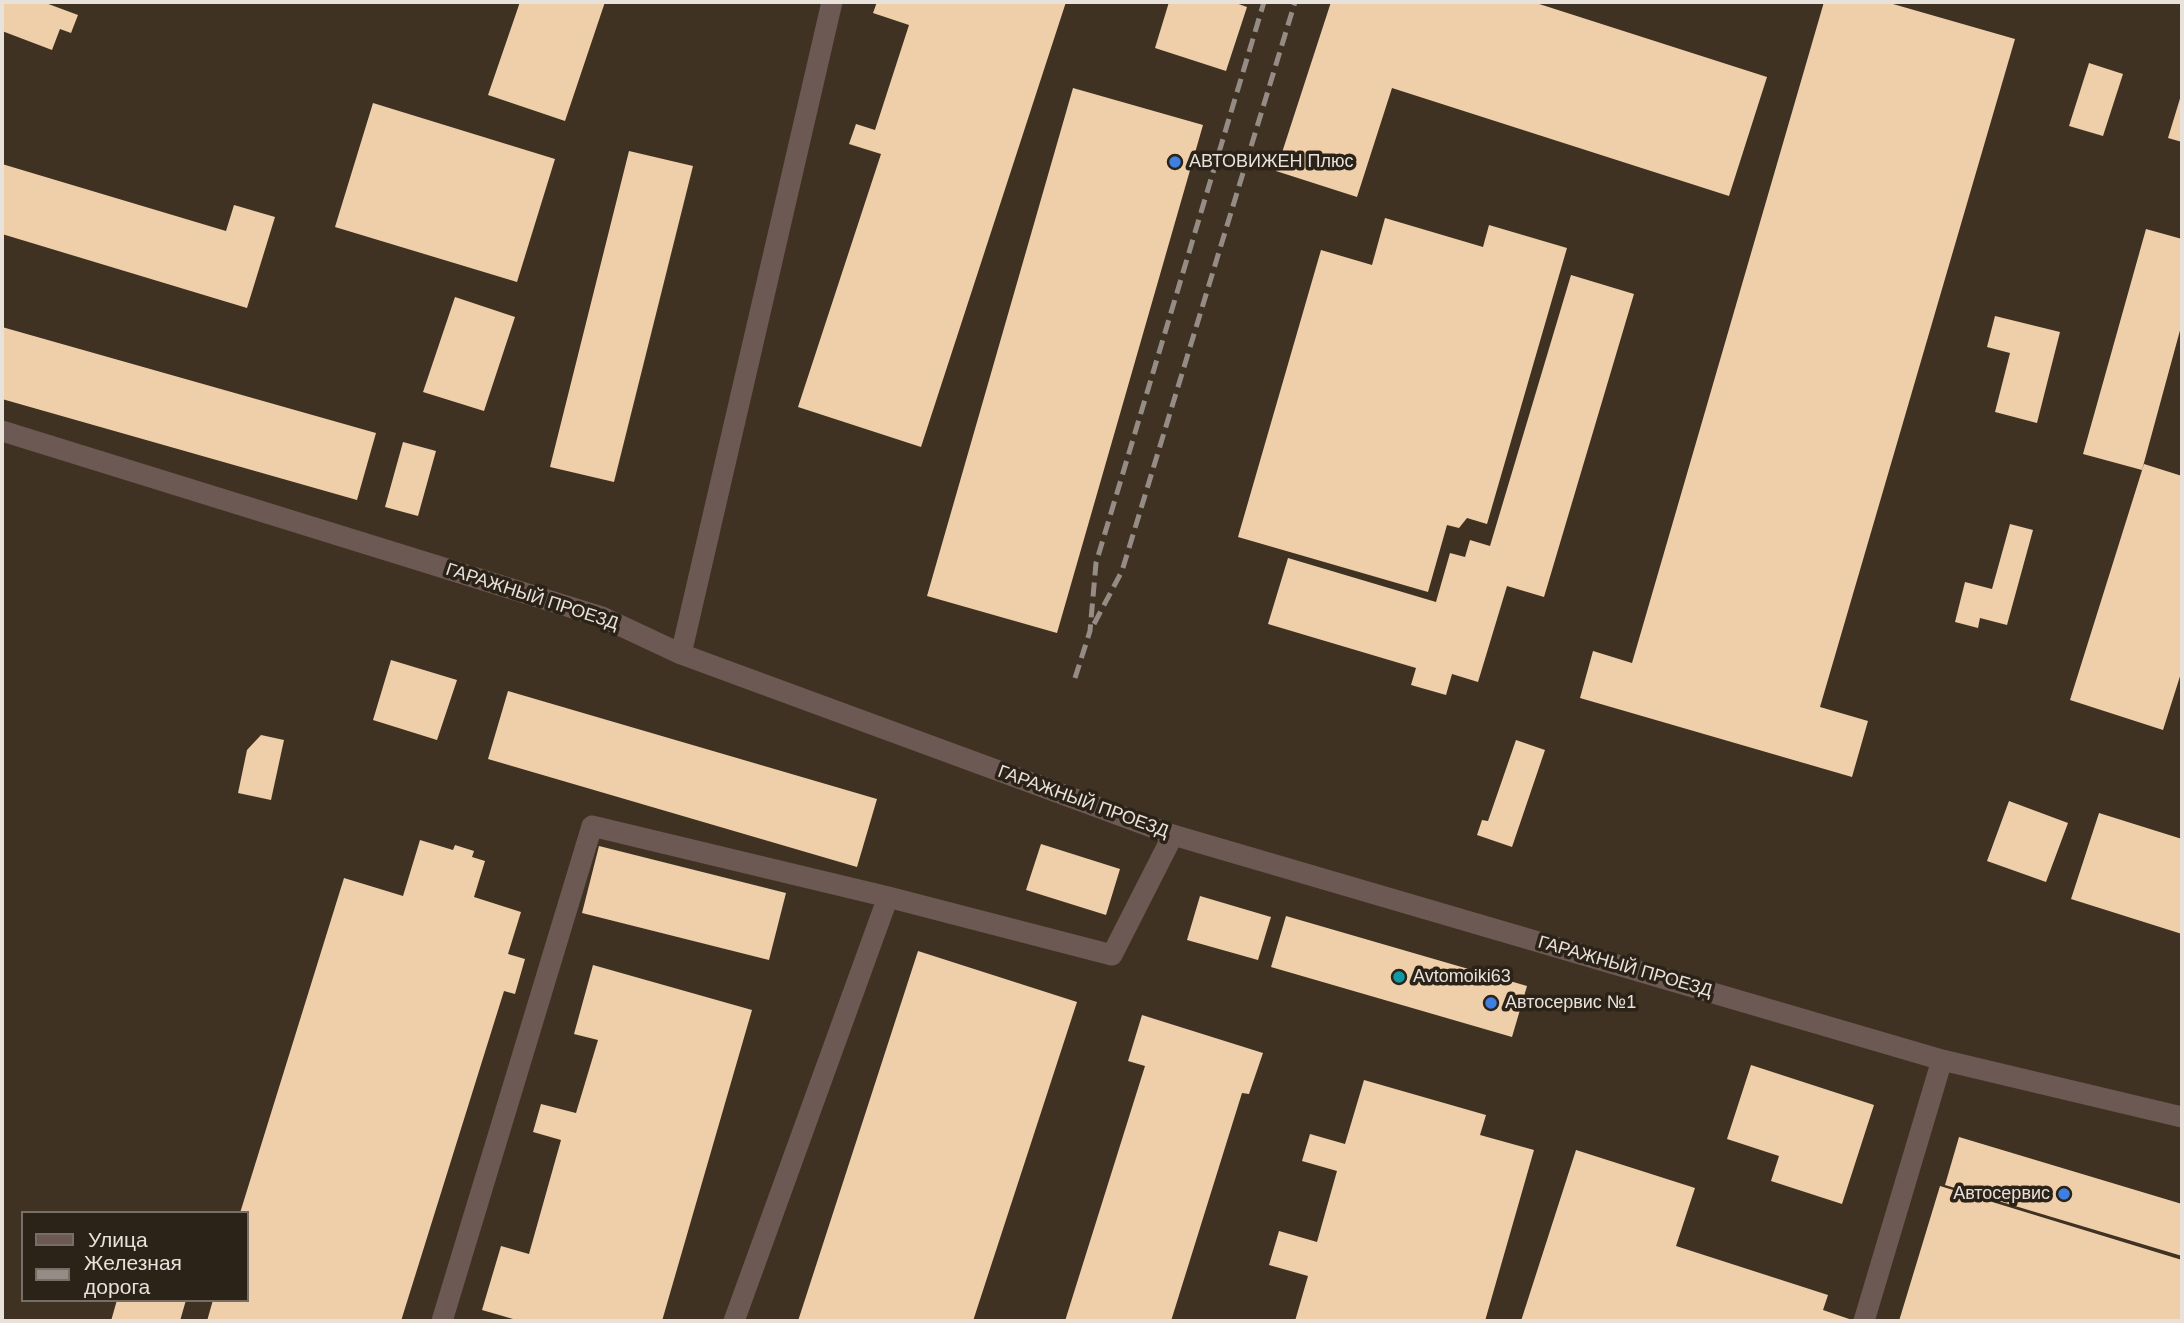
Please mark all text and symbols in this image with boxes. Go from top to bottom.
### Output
place label: АВТОВИЖЕН Плюс [1189,151,1354,173]
marker: АВТОВИЖЕН Плюс [1167,154,1183,170]
street label: ГАРАЖНЫЙ ПРОЕЗД [443,559,621,635]
street label: ГАРАЖНЫЙ ПРОЕЗД [995,761,1171,843]
street label: ГАРАЖНЫЙ ПРОЕЗД [1535,932,1715,1002]
place label: Avtomoiki63 [1413,966,1511,988]
marker: Avtomoiki63 [1391,969,1407,985]
place label: Автосервис №1 [1505,992,1636,1014]
marker: Автосервис №1 [1483,995,1499,1011]
place label: Автосервис [1953,1183,2050,1205]
marker: Автосервис [2056,1186,2072,1202]
legend [21,1211,248,1302]
text: Улица [88,1228,148,1251]
text: Железная дорога [84,1251,182,1298]

